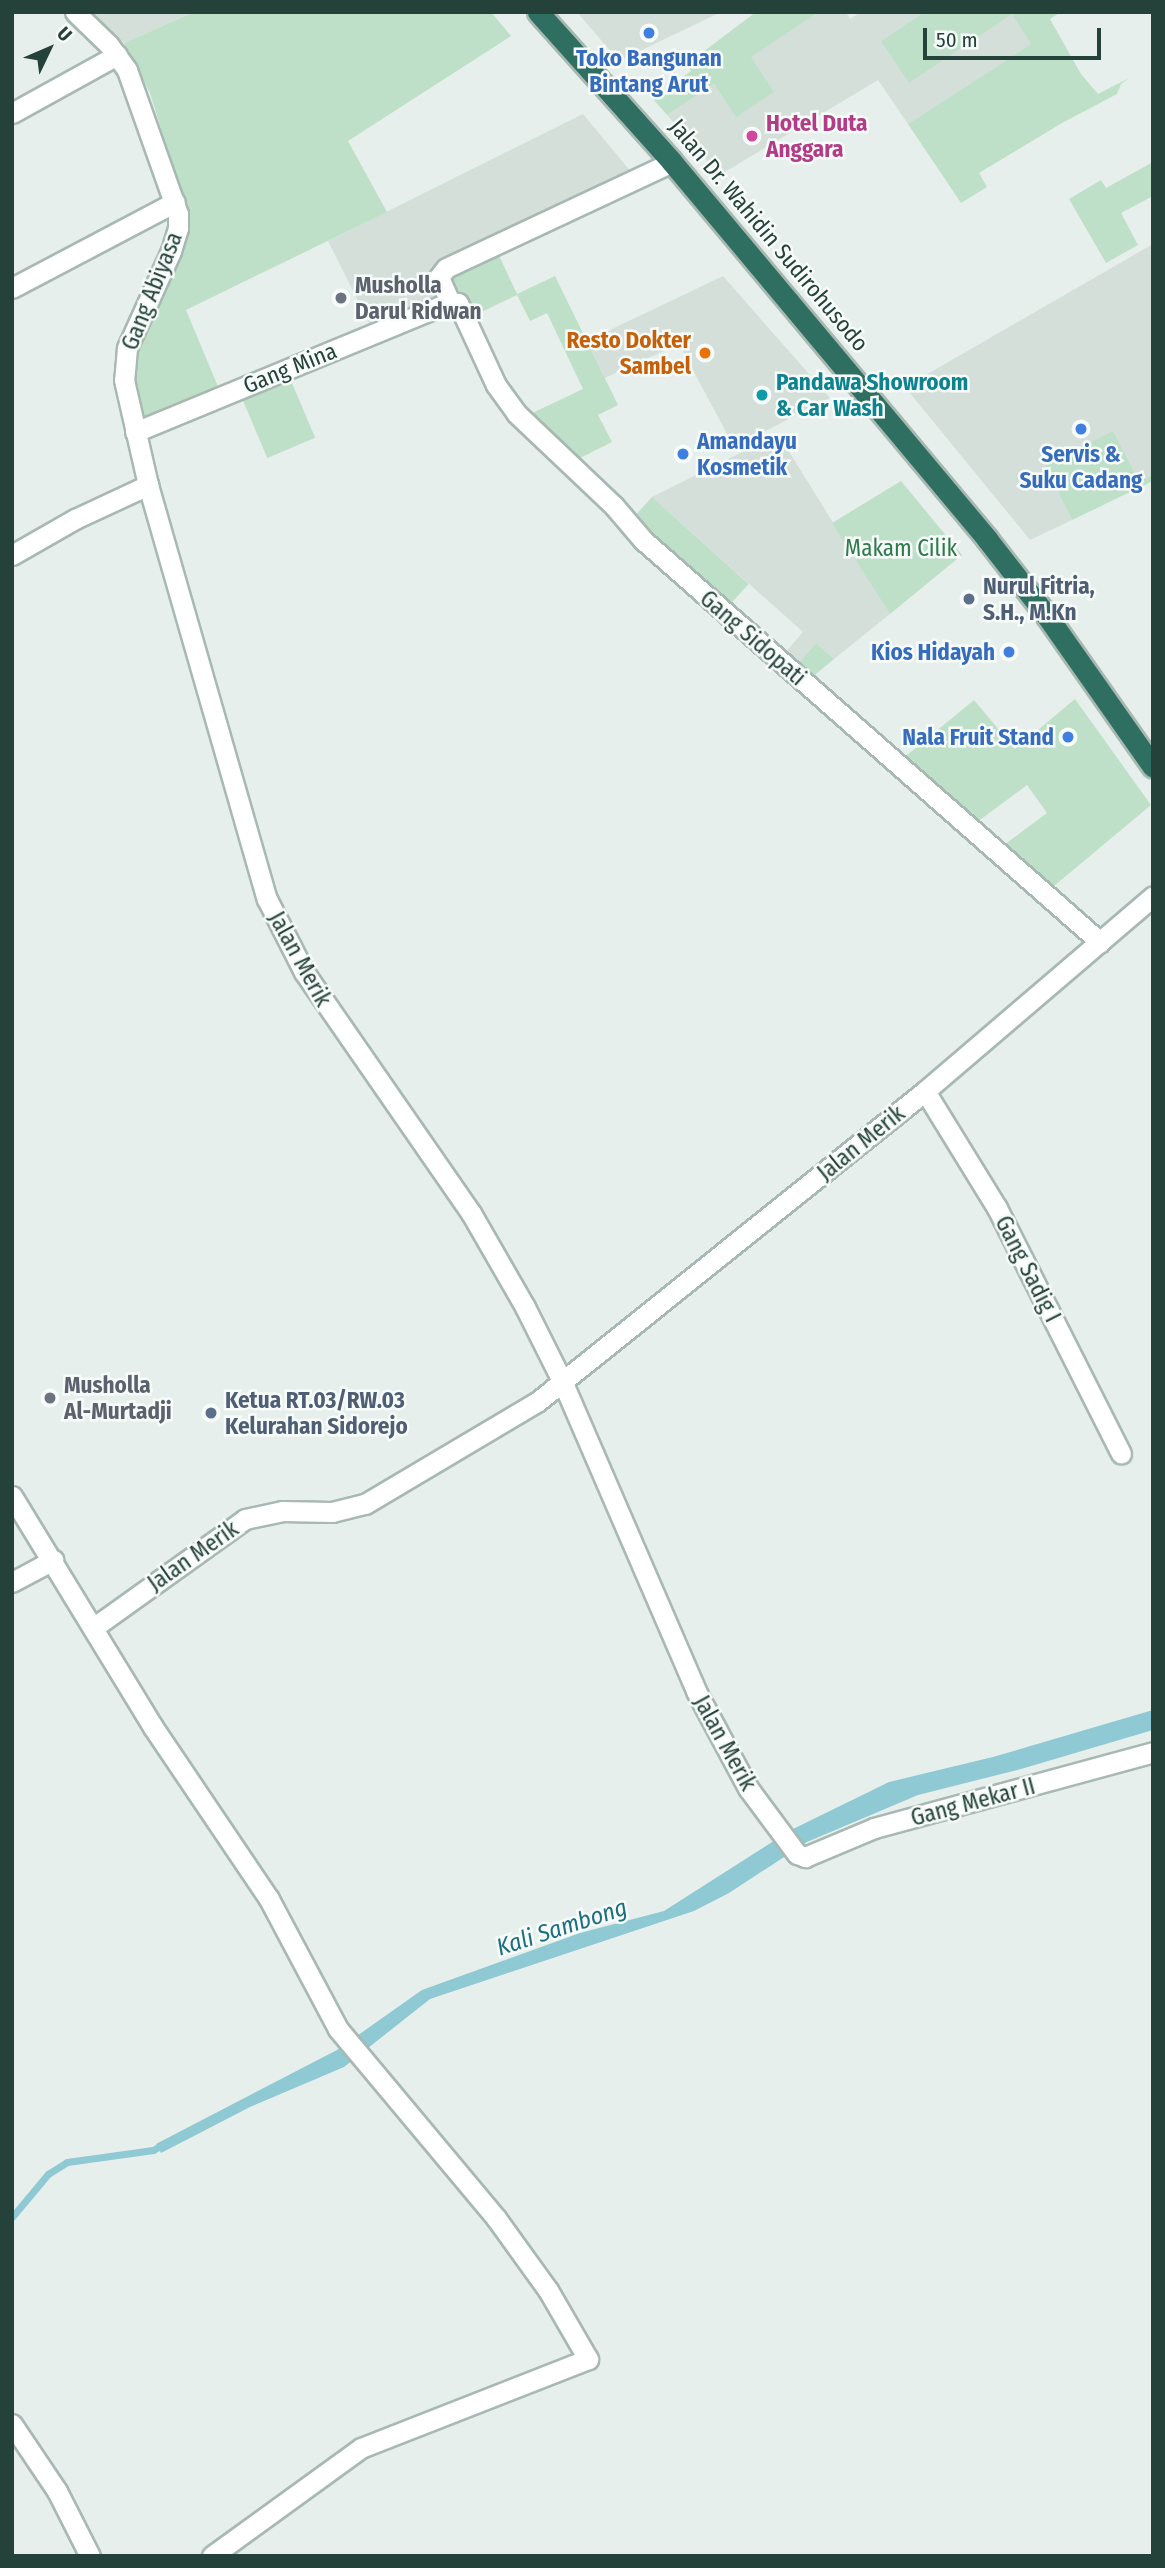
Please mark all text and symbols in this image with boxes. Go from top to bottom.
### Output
north arrow [14,14,84,84]
scale bar [927,14,1106,58]
text: U [52,22,77,46]
marker: Toko Bangunan Bintang Arut [641,25,657,41]
text: 50 m [936,27,978,53]
place label: Toko Bangunan Bintang Arut [576,44,722,98]
place label: Hotel Duta Anggara [766,109,867,163]
street label: Jalan Dr. Wahidin Sudirohusodo [664,113,874,357]
marker: Hotel Duta Anggara [744,128,760,144]
street label: Gang Abiyasa [116,228,188,354]
place label: Musholla Darul Ridwan [355,271,482,325]
marker: Musholla Darul Ridwan [333,290,349,306]
place label: Resto Dokter Sambel [567,326,691,380]
street label: Gang Mina [239,337,341,399]
marker: Resto Dokter Sambel [697,345,713,361]
place label: Pandawa Showroom & Car Wash [776,368,968,422]
marker: Pandawa Showroom & Car Wash [754,387,770,403]
marker: Servis & Suku Cadang [1073,421,1089,437]
place label: Amandayu Kosmetik [697,427,797,481]
place label: Servis & Suku Cadang [1020,440,1142,494]
marker: Amandayu Kosmetik [675,446,691,462]
park label: Makam Cilik [845,534,957,562]
place label: Nurul Fitria, S.H., M.Kn [983,572,1095,626]
street label: Gang Sidopati [695,585,811,691]
marker: Nurul Fitria, S.H., M.Kn [961,591,977,607]
place label: Kios Hidayah [871,638,995,666]
marker: Kios Hidayah [1001,644,1017,660]
place label: Nala Fruit Stand [902,723,1054,751]
marker: Nala Fruit Stand [1060,729,1076,745]
street label: Jalan Merik [263,907,337,1011]
street label: Jalan Merik [812,1099,910,1187]
street label: Gang Sadig I [989,1211,1067,1327]
place label: Musholla Al-Murtadji [64,1371,172,1425]
place label: Ketua RT.03/RW.03 Kelurahan Sidorejo [225,1386,408,1440]
marker: Musholla Al-Murtadji [42,1390,58,1406]
marker: Ketua RT.03/RW.03 Kelurahan Sidorejo [203,1405,219,1421]
street label: Jalan Merik [142,1515,244,1597]
street label: Jalan Merik [688,1691,762,1795]
street label: Gang Mekar II [908,1772,1038,1832]
water label: Kali Sambong [493,1893,631,1963]

